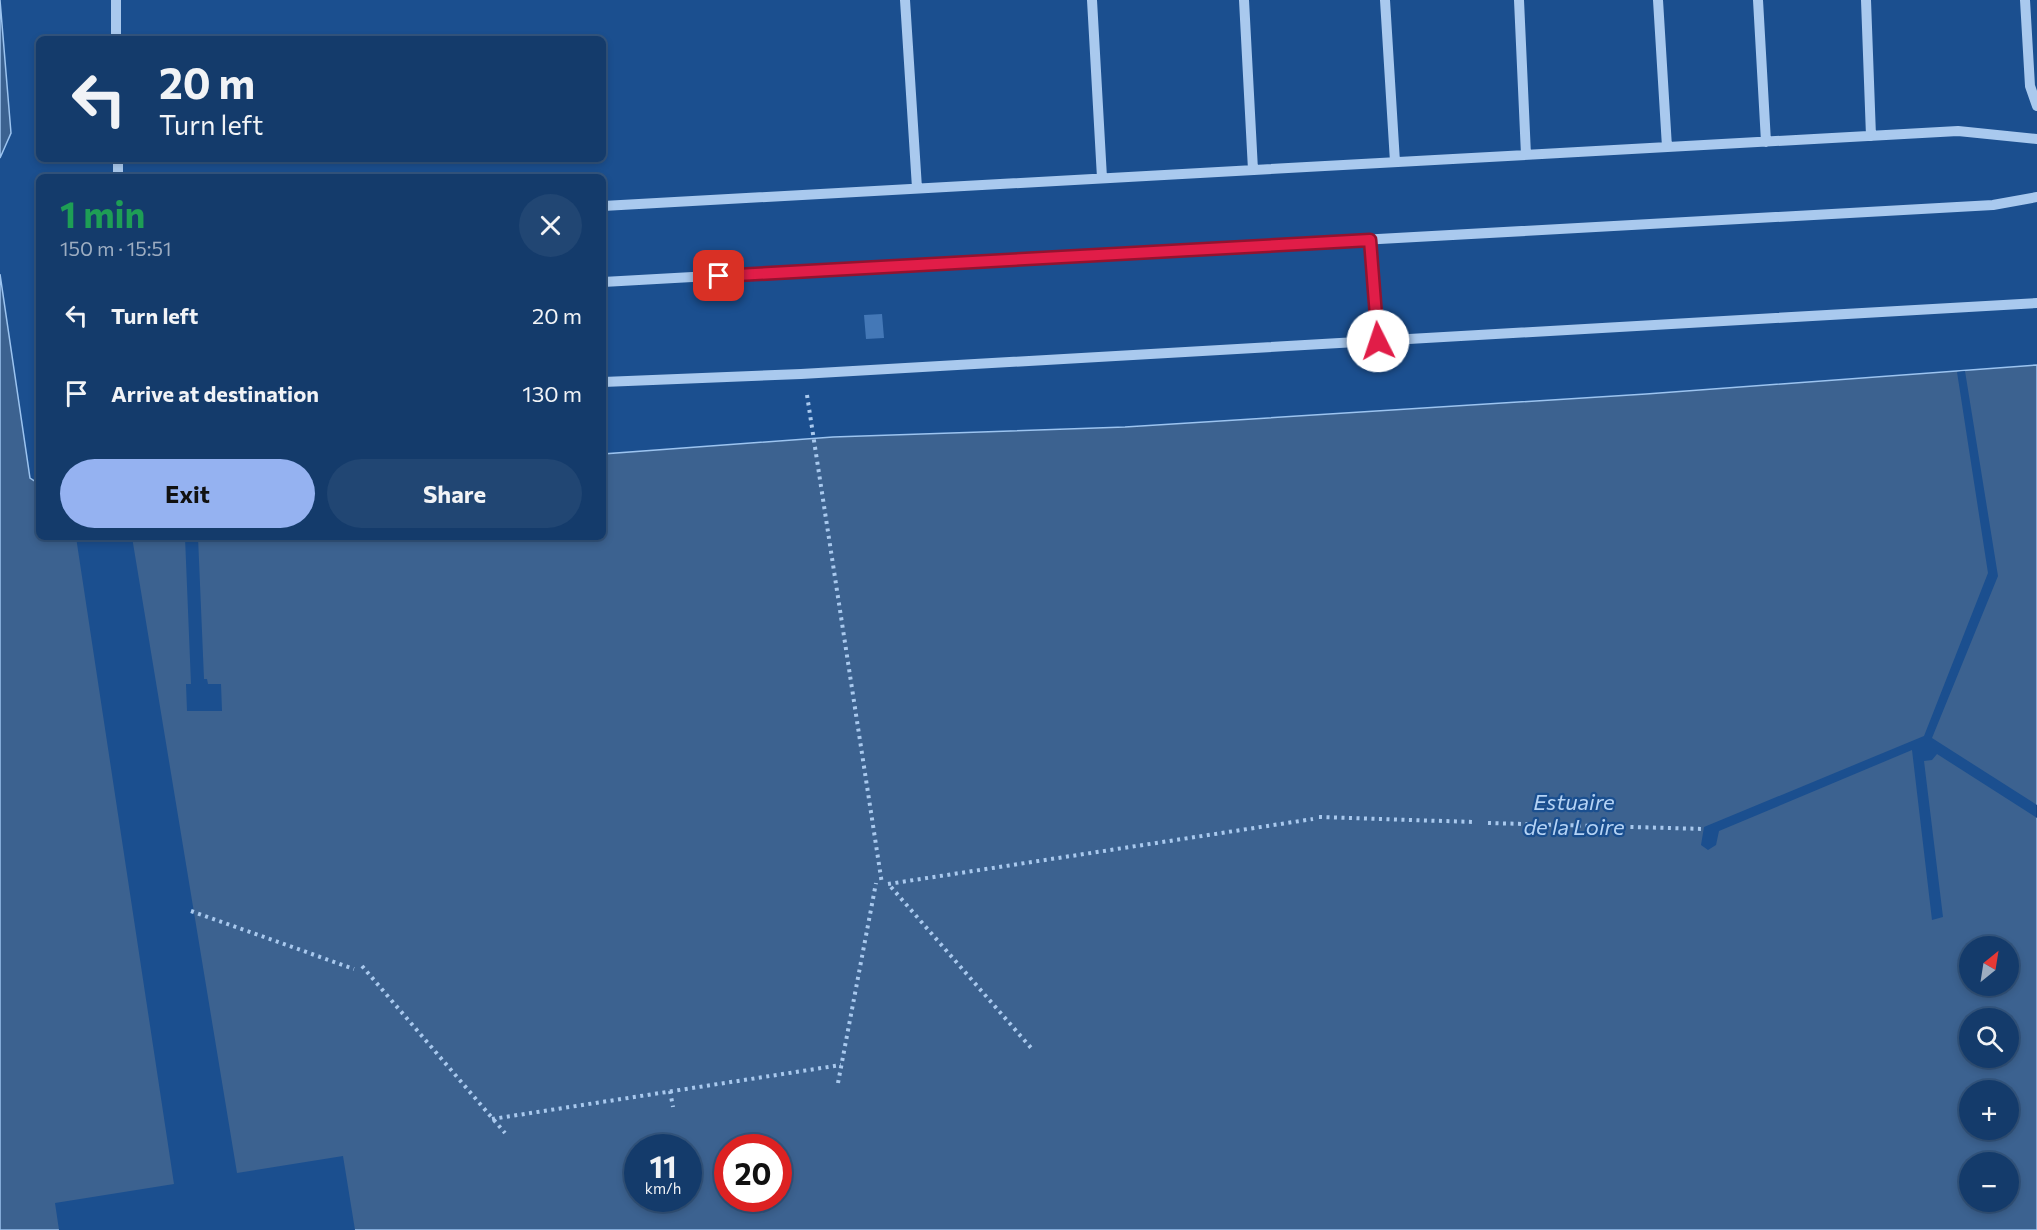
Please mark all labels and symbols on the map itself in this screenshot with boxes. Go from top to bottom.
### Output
pin [693,250,744,301]
position arrow [1346,309,1410,373]
water label: Estuaire de la Loire [1523,788,1625,840]
north arrow [1959,936,2019,996]
speed limit sign: 20 [714,1134,792,1212]

